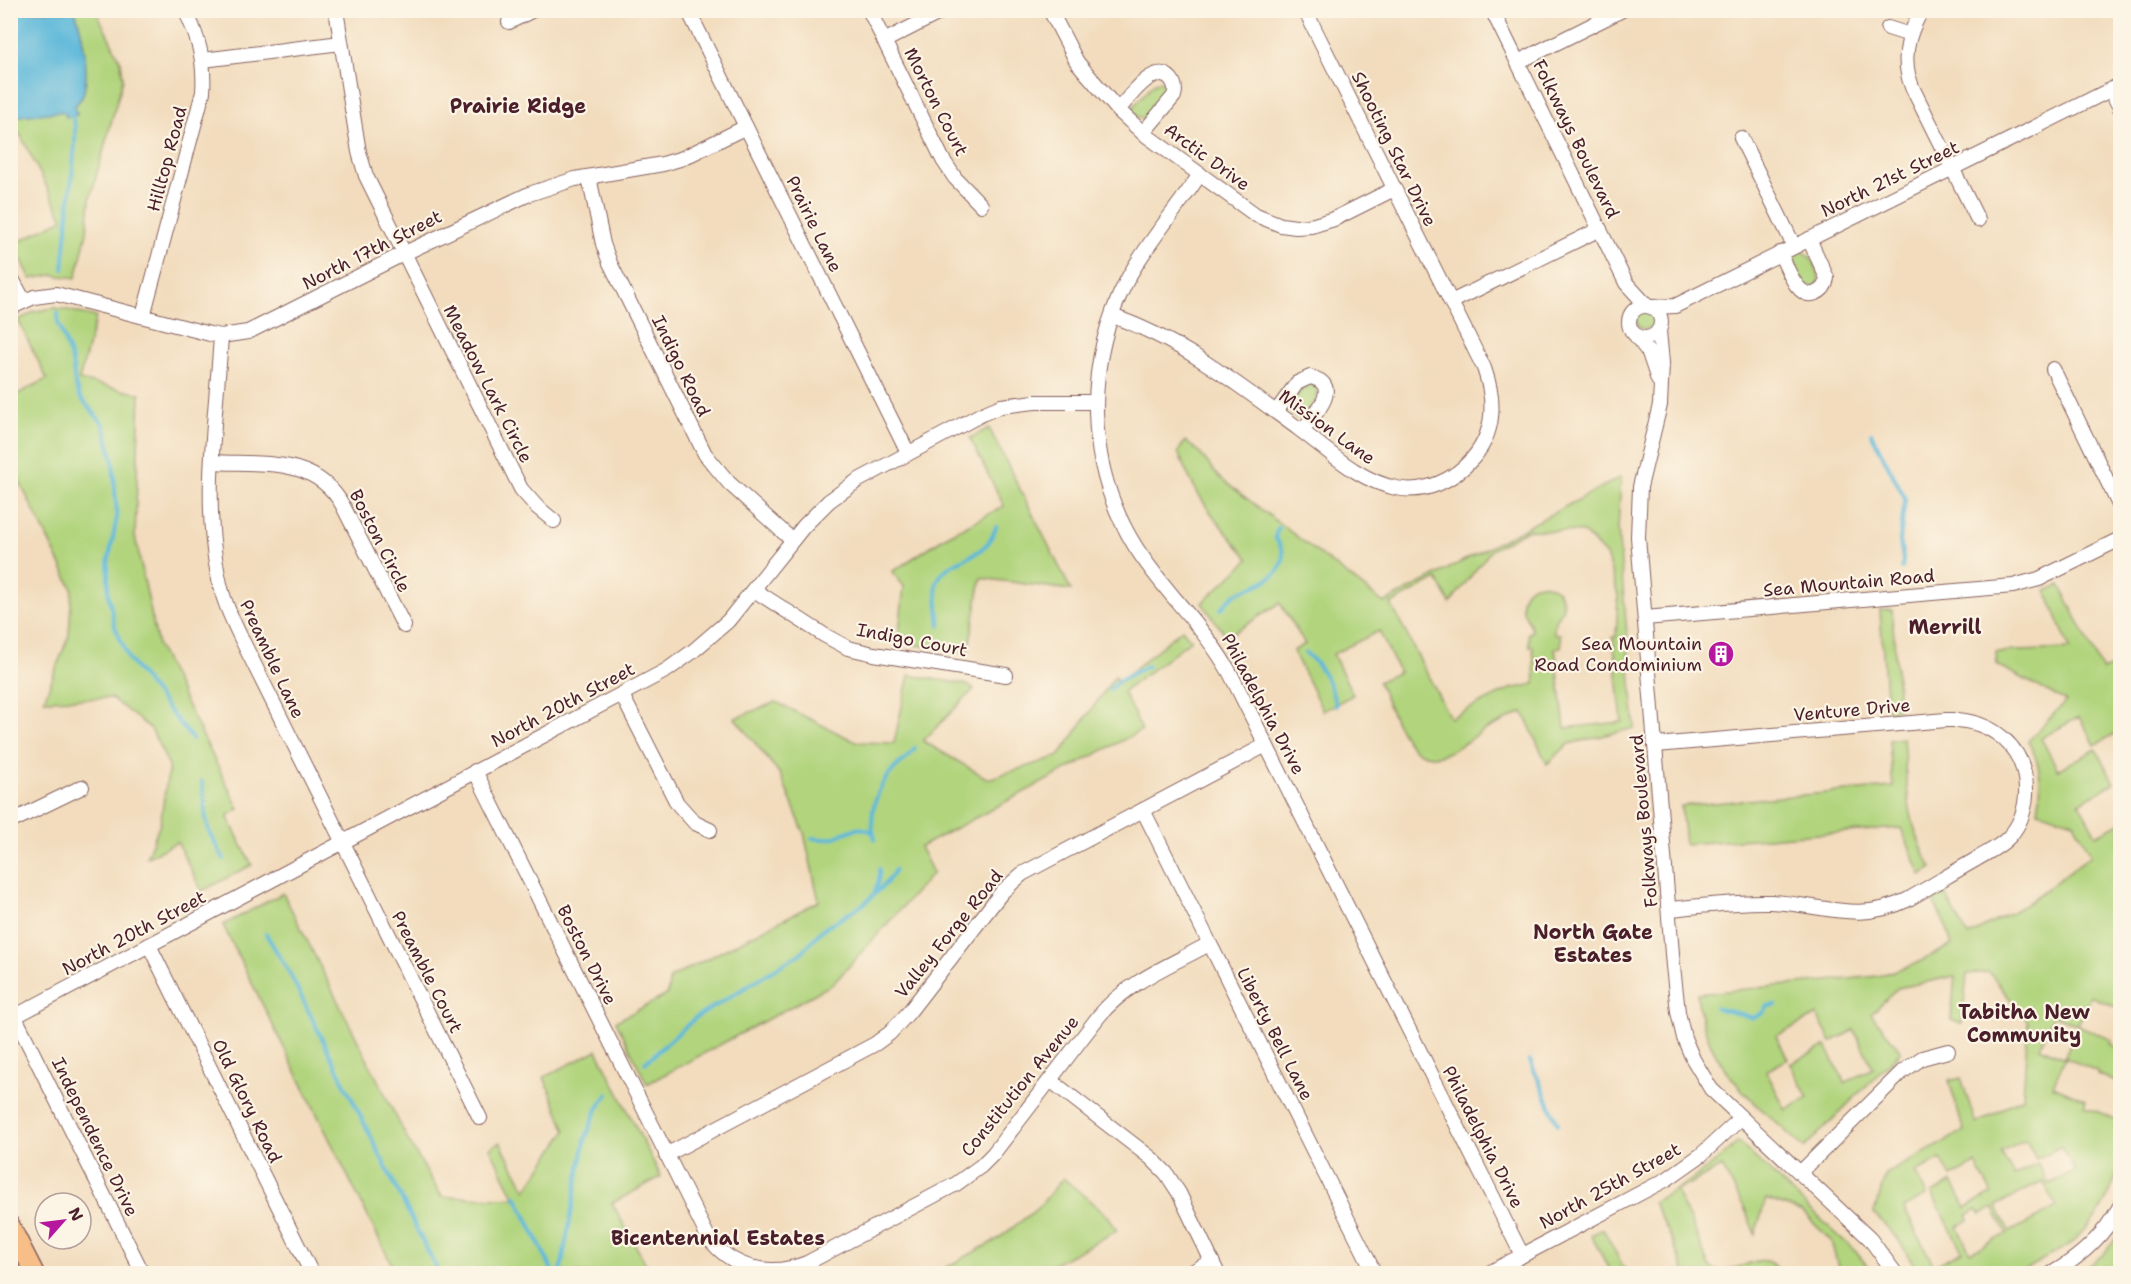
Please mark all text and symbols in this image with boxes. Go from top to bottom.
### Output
street label: Morton Court [898,44,974,160]
street label: Folkways Boulevard [1527,56,1625,222]
street label: Shooting Star Drive [1346,67,1442,231]
district label: Prairie Ridge [450,93,586,119]
street label: Hilltop Road [141,104,193,214]
street label: Arctic Drive [1159,118,1255,196]
street label: North 21st Street [1817,135,1963,223]
street label: Prairie Lane [780,172,848,276]
street label: North 17th Street [298,204,446,296]
street label: Meadow Lark Circle [438,301,538,467]
street label: Indigo Road [646,311,716,421]
street label: Mission Lane [1274,384,1380,470]
street label: Boston Circle [344,485,416,597]
street label: Sea Mountain Road [1762,564,1936,602]
street label: Preamble Lane [234,596,310,722]
district label: Merrill [1909,614,1982,640]
street label: Indigo Court [855,618,969,663]
street label: Philadelphia Drive [1216,629,1310,779]
place label: Sea Mountain Road Condominium [1534,632,1702,677]
building icon: Sea Mountain Road Condominium [1706,639,1736,669]
street label: North 20th Street [487,657,639,753]
street label: Venture Drive [1792,693,1912,727]
street label: Folkways Boulevard [1624,733,1664,909]
street label: Valley Forge Road [890,865,1008,1003]
street label: North 20th Street [58,885,210,981]
street label: Boston Drive [552,901,622,1009]
street label: Preamble Court [386,907,468,1037]
district label: North Gate Estates [1533,919,1653,968]
street label: Liberty Bell Lane [1231,963,1319,1105]
district label: Tabitha New Community [1958,999,2090,1048]
street label: Constitution Avenue [956,1010,1084,1162]
street label: Old Glory Road [207,1035,287,1167]
street label: Independence Drive [46,1053,144,1221]
street label: Philadelphia Drive [1437,1062,1529,1212]
street label: North 25th Street [1535,1137,1685,1235]
north arrow [33,1191,93,1251]
text: N [64,1204,88,1225]
district label: Bicentennial Estates [611,1225,825,1251]

